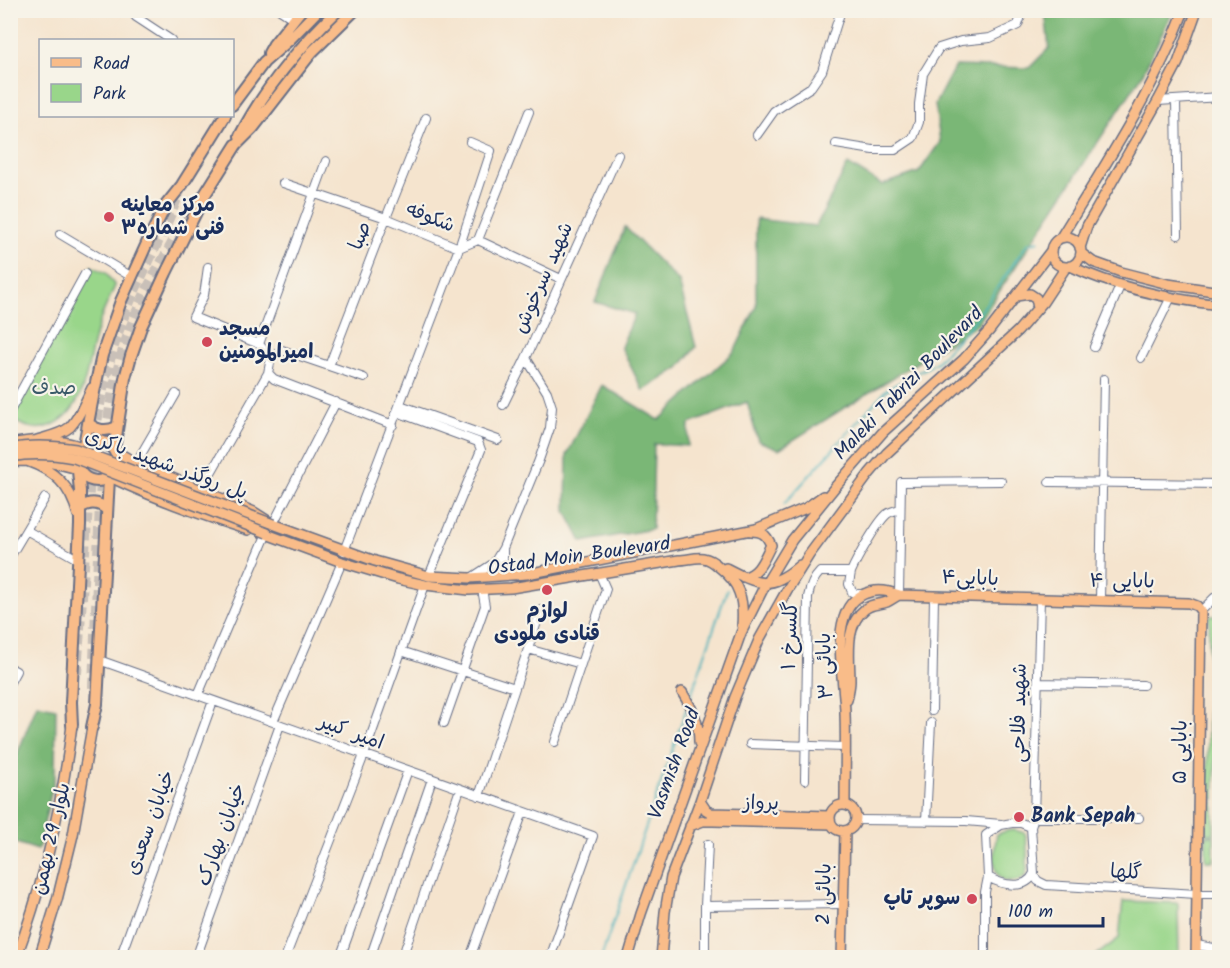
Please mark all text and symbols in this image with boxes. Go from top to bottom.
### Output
legend [39,39,234,117]
text: Road [93,50,130,79]
text: Park [93,80,126,109]
place label: مرکز معاینه فنی شماره۳ [121,190,225,245]
street label: شکوفه [401,194,459,242]
marker: مرکز معاینه فنی شماره۳ [102,210,116,224]
street label: صبا [341,217,381,255]
street label: شهید سرخوش [505,217,583,339]
street label: Maleki Tabrizi Boulevard [826,299,992,469]
place label: مسجد امیرالمومنین [219,314,313,369]
marker: مسجد امیرالمومنین [200,335,214,349]
park label: صدف [32,373,76,405]
street label: پل روگذر شهید باکری [80,421,252,509]
street label: Ostad Moin Boulevard [486,528,673,586]
street label: بابایی۴ [941,562,999,596]
street label: بابایی ۴ [1089,565,1155,599]
marker: لوازم قنادی ملودی [540,583,554,597]
place label: لوازم قنادی ملودی [494,596,600,651]
street label: گلسرخ ۱ [774,601,808,671]
street label: بابائی ۳ [809,632,843,700]
street label: شهید فلاحی [1003,663,1037,763]
street label: Vasmish Road [640,703,710,824]
street label: امیر کبیر [312,706,388,760]
street label: ۵ بابایی [1164,720,1198,784]
street label: خیابان سعدی [117,766,185,880]
street label: خیابان بهارک [189,779,255,891]
street label: بلوار 29 بهمن [24,780,80,898]
street label: پرواز [741,788,779,820]
place label: Bank Sepah [1031,801,1135,833]
marker: Bank Sepah [1012,810,1026,824]
street label: گلها [1109,856,1143,890]
street label: بابائی 2 [808,863,842,925]
place label: سوپر تاپ [883,883,960,915]
scale bar [999,890,1102,928]
marker: سوپر تاپ [965,892,979,906]
text: 100 m [1008,898,1053,927]

